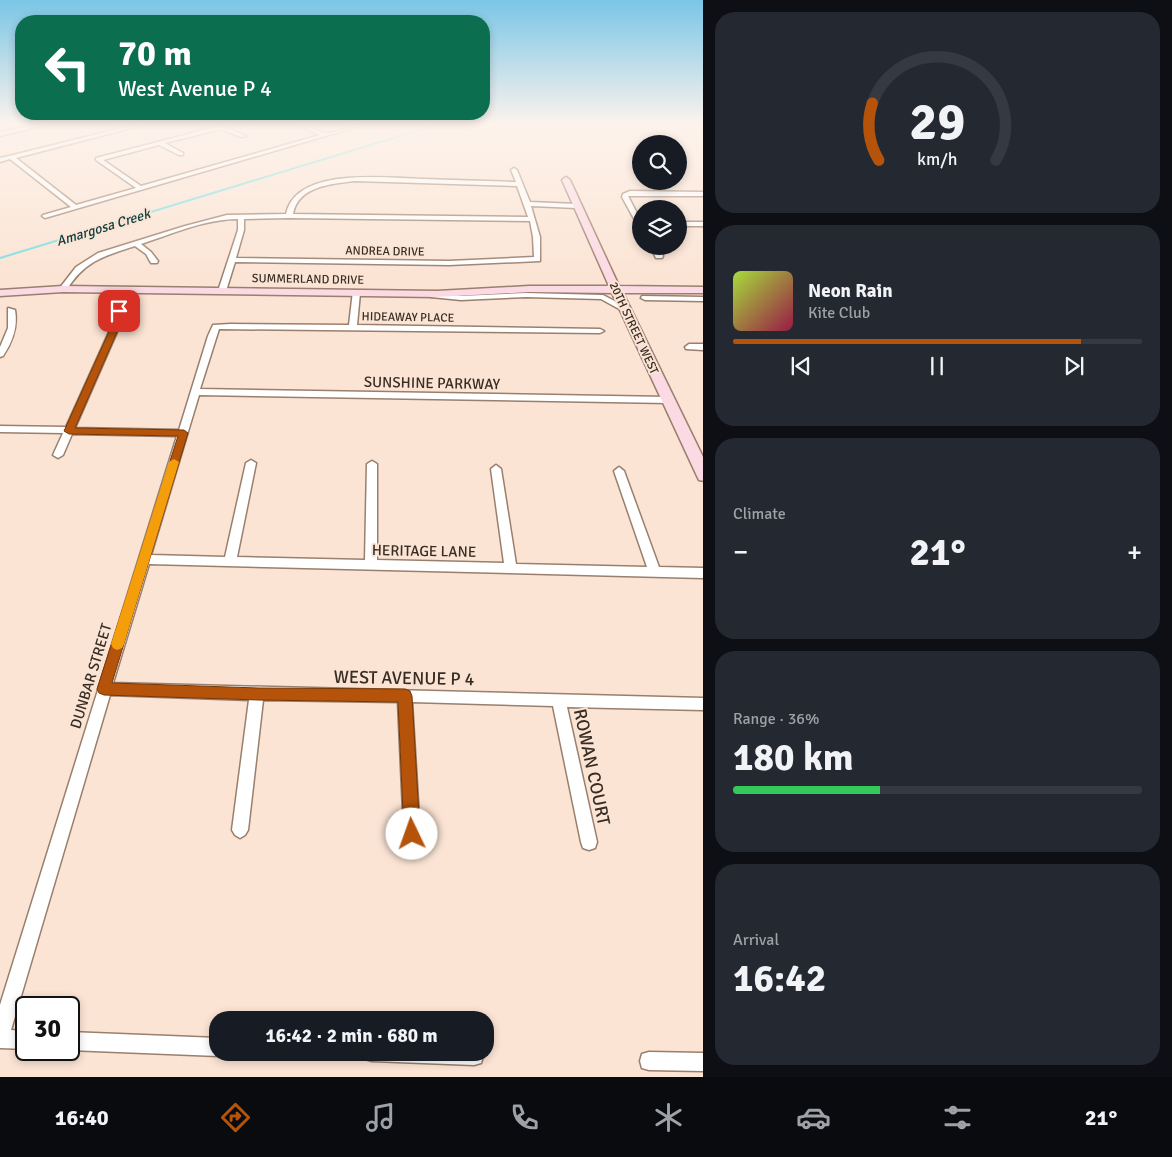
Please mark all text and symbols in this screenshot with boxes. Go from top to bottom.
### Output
text: 70 m [118,32,192,75]
icon: left [35,35,100,100]
text: West Avenue P 4 [118,75,272,102]
text: 29 [909,90,966,154]
map controls [632,135,687,255]
button: search [632,135,687,190]
text: km/h [917,148,958,170]
button: layers [632,200,687,255]
water label: Amargosa Creek [54,205,154,250]
street label: ANDREA DRIVE [345,243,425,260]
street label: SUMMERLAND DRIVE [252,271,364,288]
text: Neon Rain [808,279,893,303]
street label: 20TH STREET WEST [606,280,662,377]
pin [98,290,140,332]
icon: arrive [105,297,133,325]
text: Kite Club [808,303,870,323]
street label: HIDEAWAY PLACE [362,309,455,326]
icon: previous [787,352,815,380]
icon: pause [923,352,951,380]
icon: next [1060,352,1088,380]
street label: SUNSHINE PARKWAY [364,373,501,393]
text: Climate [733,504,786,524]
text: 21° [909,529,966,576]
text: − [733,535,748,569]
text: + [1127,535,1142,569]
street label: HERITAGE LANE [372,541,476,561]
street label: DUNBAR STREET [66,621,116,731]
street label: WEST AVENUE P 4 [333,666,475,690]
street label: ROWAN COURT [569,707,615,827]
text: Range · 36% [733,709,819,729]
text: 180 km [733,734,854,781]
position arrow [385,807,437,859]
text: Arrival [733,930,779,950]
text: 16:42 [733,955,826,1002]
speed limit sign: 30 [15,996,80,1061]
text: 16:42 · 2 min · 680 m [265,1024,438,1048]
icon: directions [218,1100,253,1135]
icon: music [363,1100,398,1135]
icon: phone [507,1100,542,1135]
icon: climate [651,1100,686,1135]
icon: car [796,1100,831,1135]
icon: filters [940,1100,975,1135]
text: 16:40 [55,1104,109,1131]
text: 21° [1085,1104,1117,1131]

